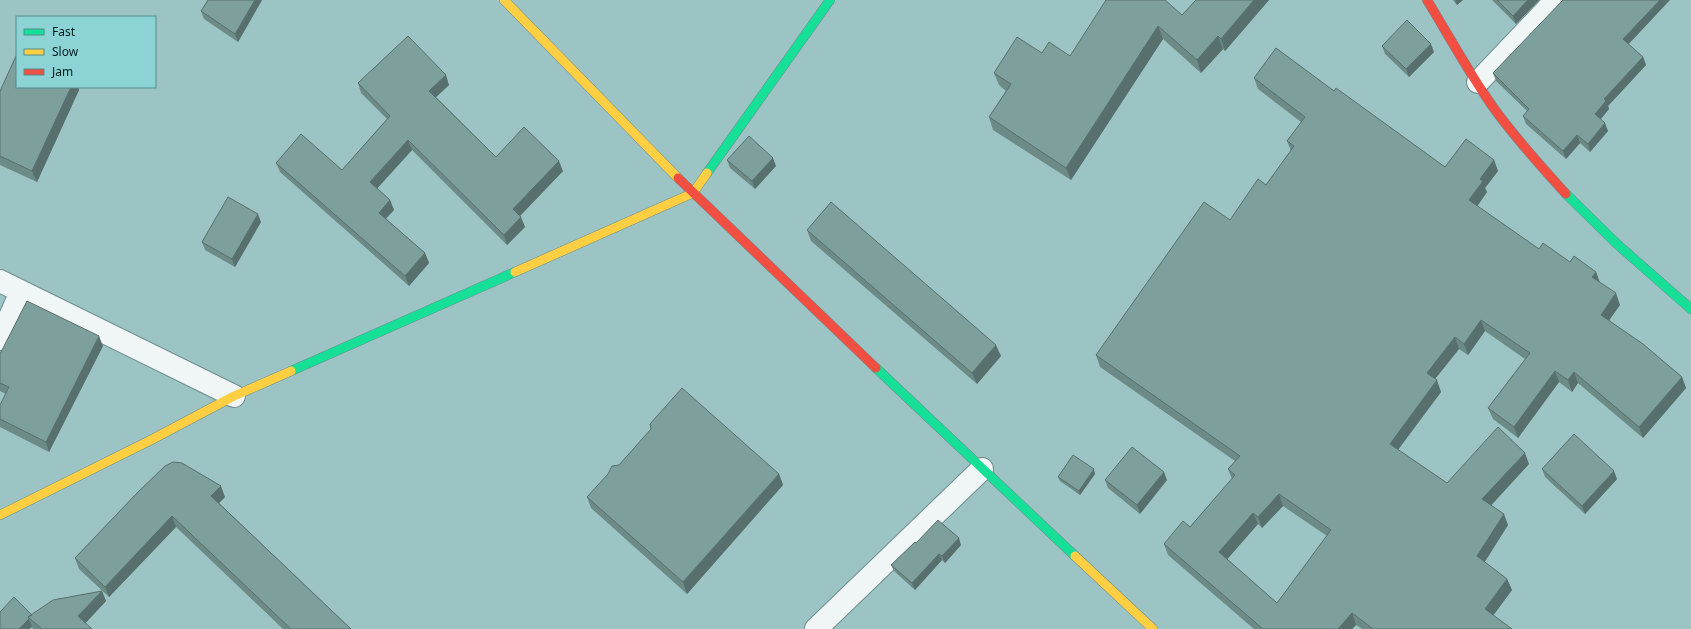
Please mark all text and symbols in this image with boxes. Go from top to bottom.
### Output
legend [16,16,156,88]
text: Fast [52,23,76,40]
text: Slow [52,43,79,60]
text: Jam [51,63,73,80]

